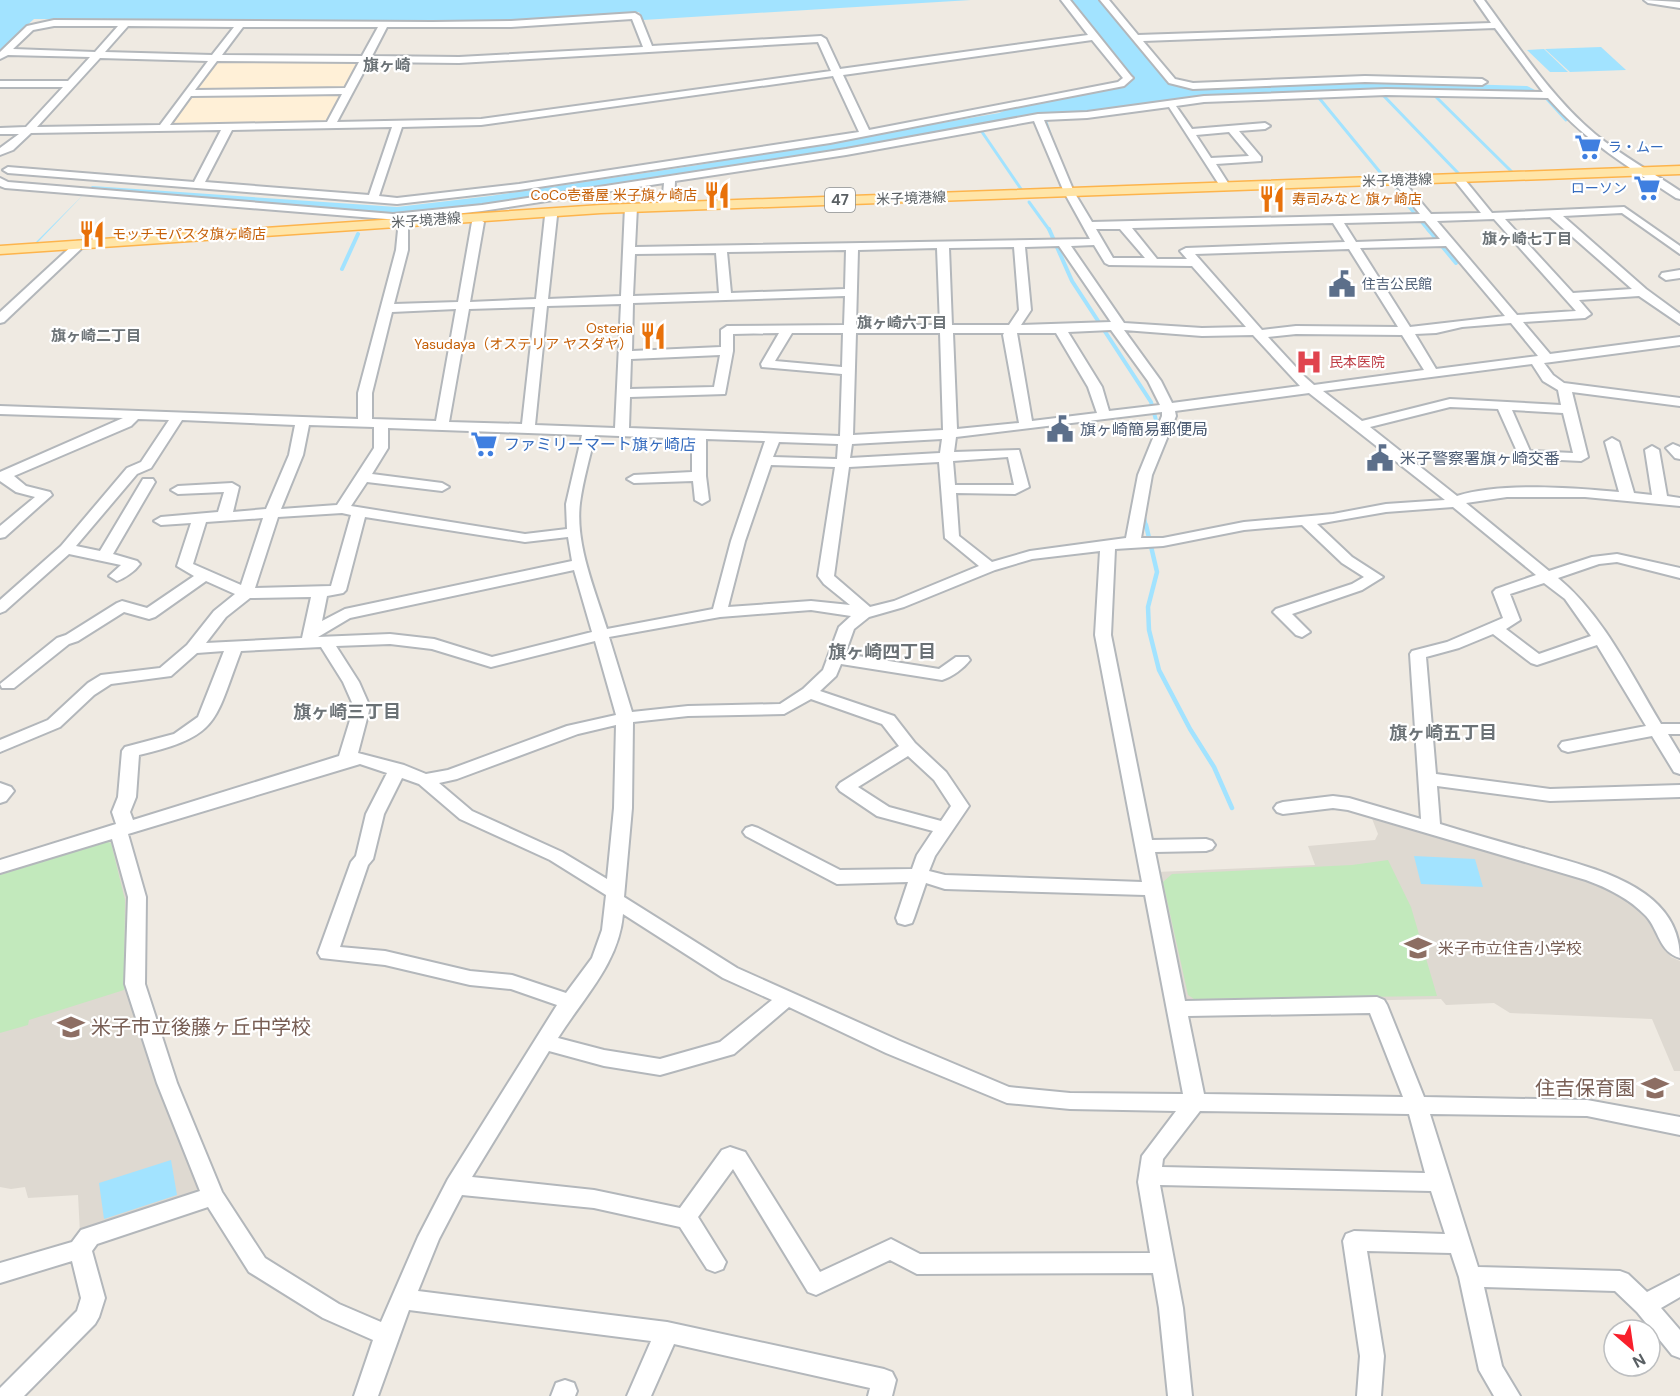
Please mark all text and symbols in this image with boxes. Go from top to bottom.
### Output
district label: 旗ヶ崎 [363,55,411,76]
supermarket icon: ラ・ムー [1573,132,1603,162]
place label: ラ・ムー [1608,138,1664,156]
street label: 米子境港線 [1362,170,1432,190]
supermarket icon: ローソン [1632,173,1662,203]
place label: ローソン [1571,179,1627,197]
restaurant icon: CoCo壱番屋 米子旗ヶ崎店 [702,180,732,210]
restaurant icon: 寿司みなと 旗ヶ崎店 [1257,184,1287,214]
place label: CoCo壱番屋 米子旗ヶ崎店 [531,186,697,204]
road number: 47 [825,188,855,212]
street label: 米子境港線 [876,188,946,208]
place label: 寿司みなと 旗ヶ崎店 [1292,190,1422,208]
street label: 米子境港線 [390,209,462,231]
restaurant icon: モッチモパスタ旗ヶ崎店 [77,219,107,249]
place label: モッチモパスタ旗ヶ崎店 [112,225,266,243]
district label: 旗ヶ崎七丁目 [1482,229,1572,249]
public building icon: 住吉公民館 [1327,269,1357,299]
place label: 住吉公民館 [1362,275,1432,293]
district label: 旗ヶ崎六丁目 [857,313,947,333]
place label: Osteria Yasudaya（オステリア ヤスダヤ） [414,319,633,353]
restaurant icon: Osteria Yasudaya（オステリア ヤスダヤ） [638,321,668,351]
district label: 旗ヶ崎二丁目 [51,326,141,346]
hospital icon: 民本医院 [1294,347,1324,377]
place label: 民本医院 [1329,353,1385,371]
public building icon: 旗ヶ崎簡易郵便局 [1045,414,1075,444]
place label: 旗ヶ崎簡易郵便局 [1080,419,1208,440]
supermarket icon: ファミリーマート旗ヶ崎店 [469,429,499,459]
place label: ファミリーマート旗ヶ崎店 [504,434,696,455]
public building icon: 米子警察署旗ヶ崎交番 [1365,443,1395,473]
place label: 米子警察署旗ヶ崎交番 [1400,448,1560,469]
district label: 旗ヶ崎四丁目 [828,640,936,664]
district label: 旗ヶ崎三丁目 [293,700,401,724]
district label: 旗ヶ崎五丁目 [1389,721,1497,745]
school or university icon: 米子市立住吉小学校 [1403,933,1433,963]
place label: 米子市立住吉小学校 [1438,938,1582,959]
school or university icon: 米子市立後藤ヶ丘中学校 [56,1012,86,1042]
place label: 米子市立後藤ヶ丘中学校 [91,1014,311,1040]
school or university icon: 住吉保育園 [1640,1073,1670,1103]
place label: 住吉保育園 [1535,1075,1635,1101]
north arrow [1602,1318,1662,1378]
text: N [1629,1349,1649,1373]

